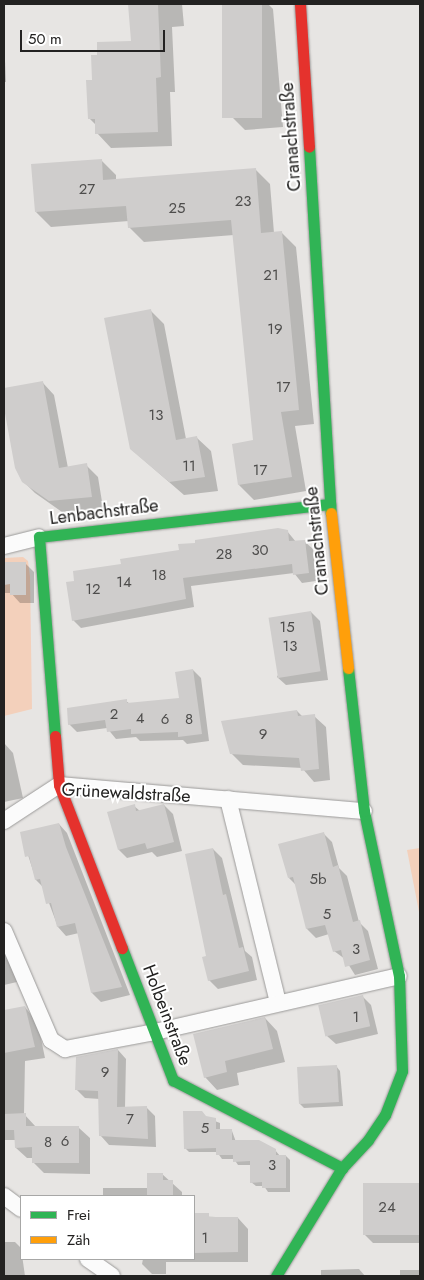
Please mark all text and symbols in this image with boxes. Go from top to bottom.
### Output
scale bar [22,20,168,52]
text: 50 m [28,28,62,50]
street label: Cranachstraße [276,82,306,192]
house number: 27 [79,181,95,199]
house number: 23 [235,193,251,211]
house number: 25 [169,200,185,218]
house number: 21 [263,267,279,285]
house number: 19 [267,321,283,339]
house number: 17 [276,379,290,397]
house number: 13 [149,407,163,425]
house number: 11 [182,458,196,476]
house number: 17 [253,462,267,480]
street label: Cranachstraße [301,486,333,596]
street label: Lenbachstraße [48,495,160,529]
house number: 30 [251,542,269,560]
house number: 28 [216,546,232,564]
house number: 18 [152,567,166,585]
house number: 14 [116,574,132,592]
house number: 12 [85,581,101,599]
house number: 15 [279,619,295,637]
house number: 13 [283,638,297,656]
house number: 2 [110,706,118,724]
house number: 4 [136,710,144,728]
house number: 6 [161,711,169,729]
house number: 8 [185,711,193,729]
house number: 9 [259,726,267,744]
street label: Grünewaldstraße [61,779,191,807]
house number: 5b [309,871,327,889]
house number: 5 [323,906,331,924]
house number: 3 [352,941,360,959]
street label: Holbeinstraße [138,961,196,1069]
house number: 1 [353,1009,359,1027]
house number: 9 [101,1064,109,1082]
house number: 7 [126,1111,134,1129]
house number: 5 [201,1120,209,1138]
house number: 6 [61,1133,69,1151]
house number: 8 [44,1134,52,1152]
house number: 3 [268,1157,276,1175]
legend [20,1195,195,1260]
house number: 24 [378,1199,396,1217]
text: Frei [67,1204,91,1226]
text: Zäh [67,1229,90,1251]
house number: 1 [202,1230,208,1248]

